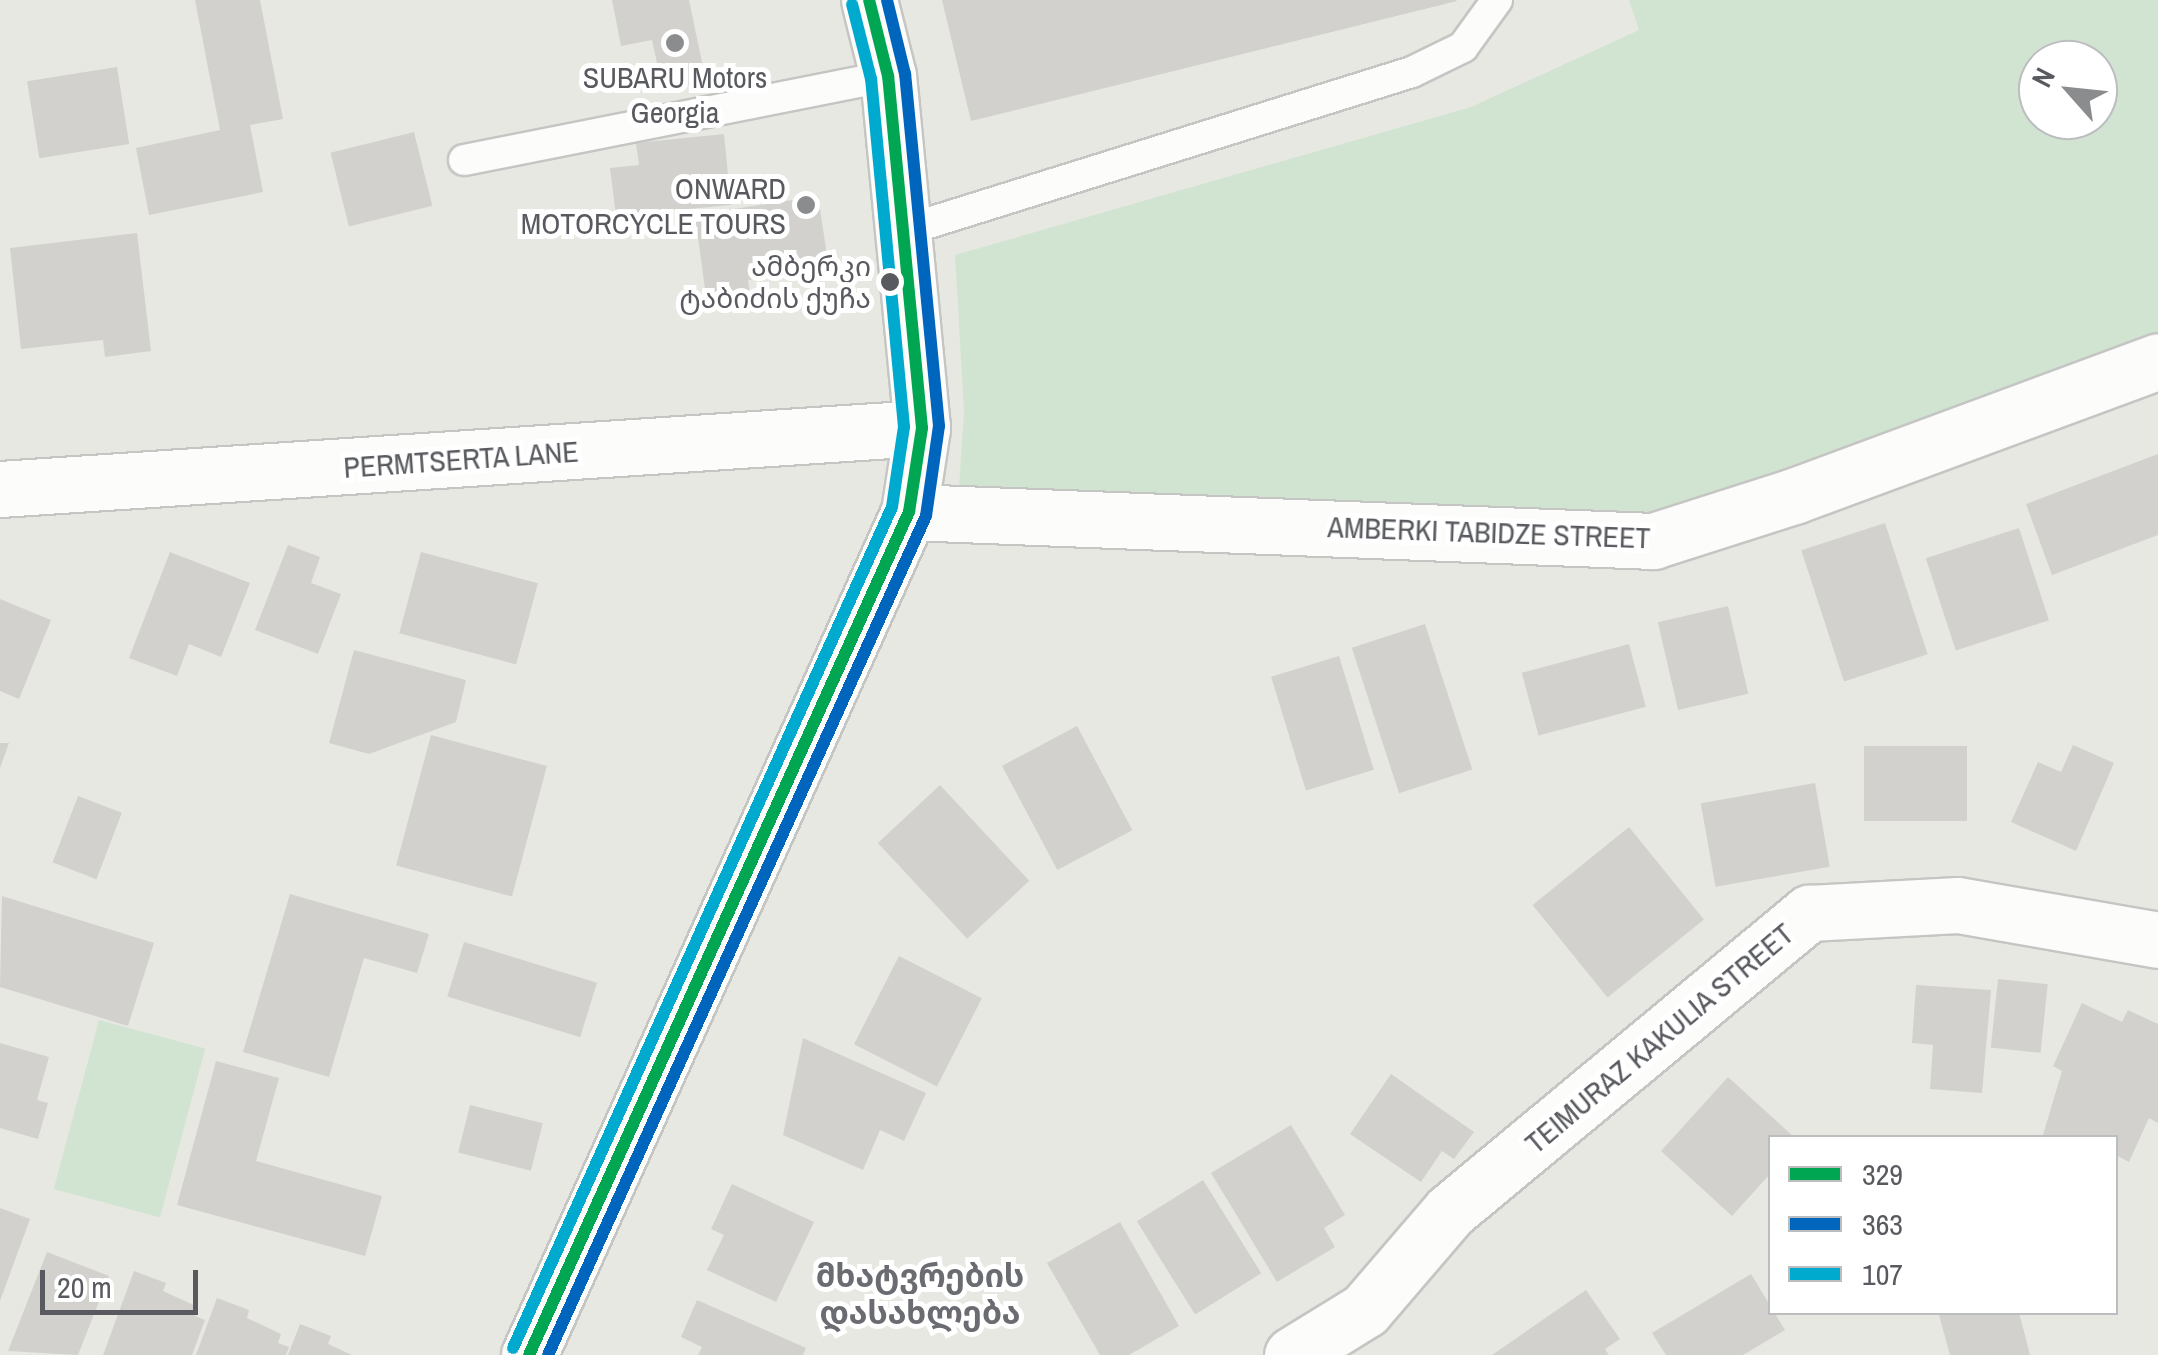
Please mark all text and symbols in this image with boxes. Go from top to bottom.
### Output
marker: SUBARU Motors Georgia [664,32,686,54]
north arrow [2018,40,2118,140]
place label: SUBARU Motors Georgia [583,59,767,130]
text: N [2022,61,2064,93]
place label: ONWARD MOTORCYCLE TOURS [520,170,786,240]
marker: ONWARD MOTORCYCLE TOURS [795,194,817,216]
place label: ამბერკი ტაბიძის ქუჩა [679,249,871,315]
marker: ამბერკი ტაბიძის ქუჩა [880,272,900,292]
street label: PERMTSERTA LANE [342,433,580,485]
street label: AMBERKI TABIDZE STREET [1327,508,1651,556]
street label: TEIMURAZ KAKULIA STREET [1517,915,1801,1161]
legend [1768,1135,2118,1315]
text: 329 [1862,1154,1903,1194]
text: 363 [1862,1204,1903,1244]
scale bar [45,1250,202,1312]
text: 107 [1862,1254,1903,1294]
district label: მხატვრების დასახლება [816,1258,1024,1333]
text: 20 m [57,1267,112,1307]

